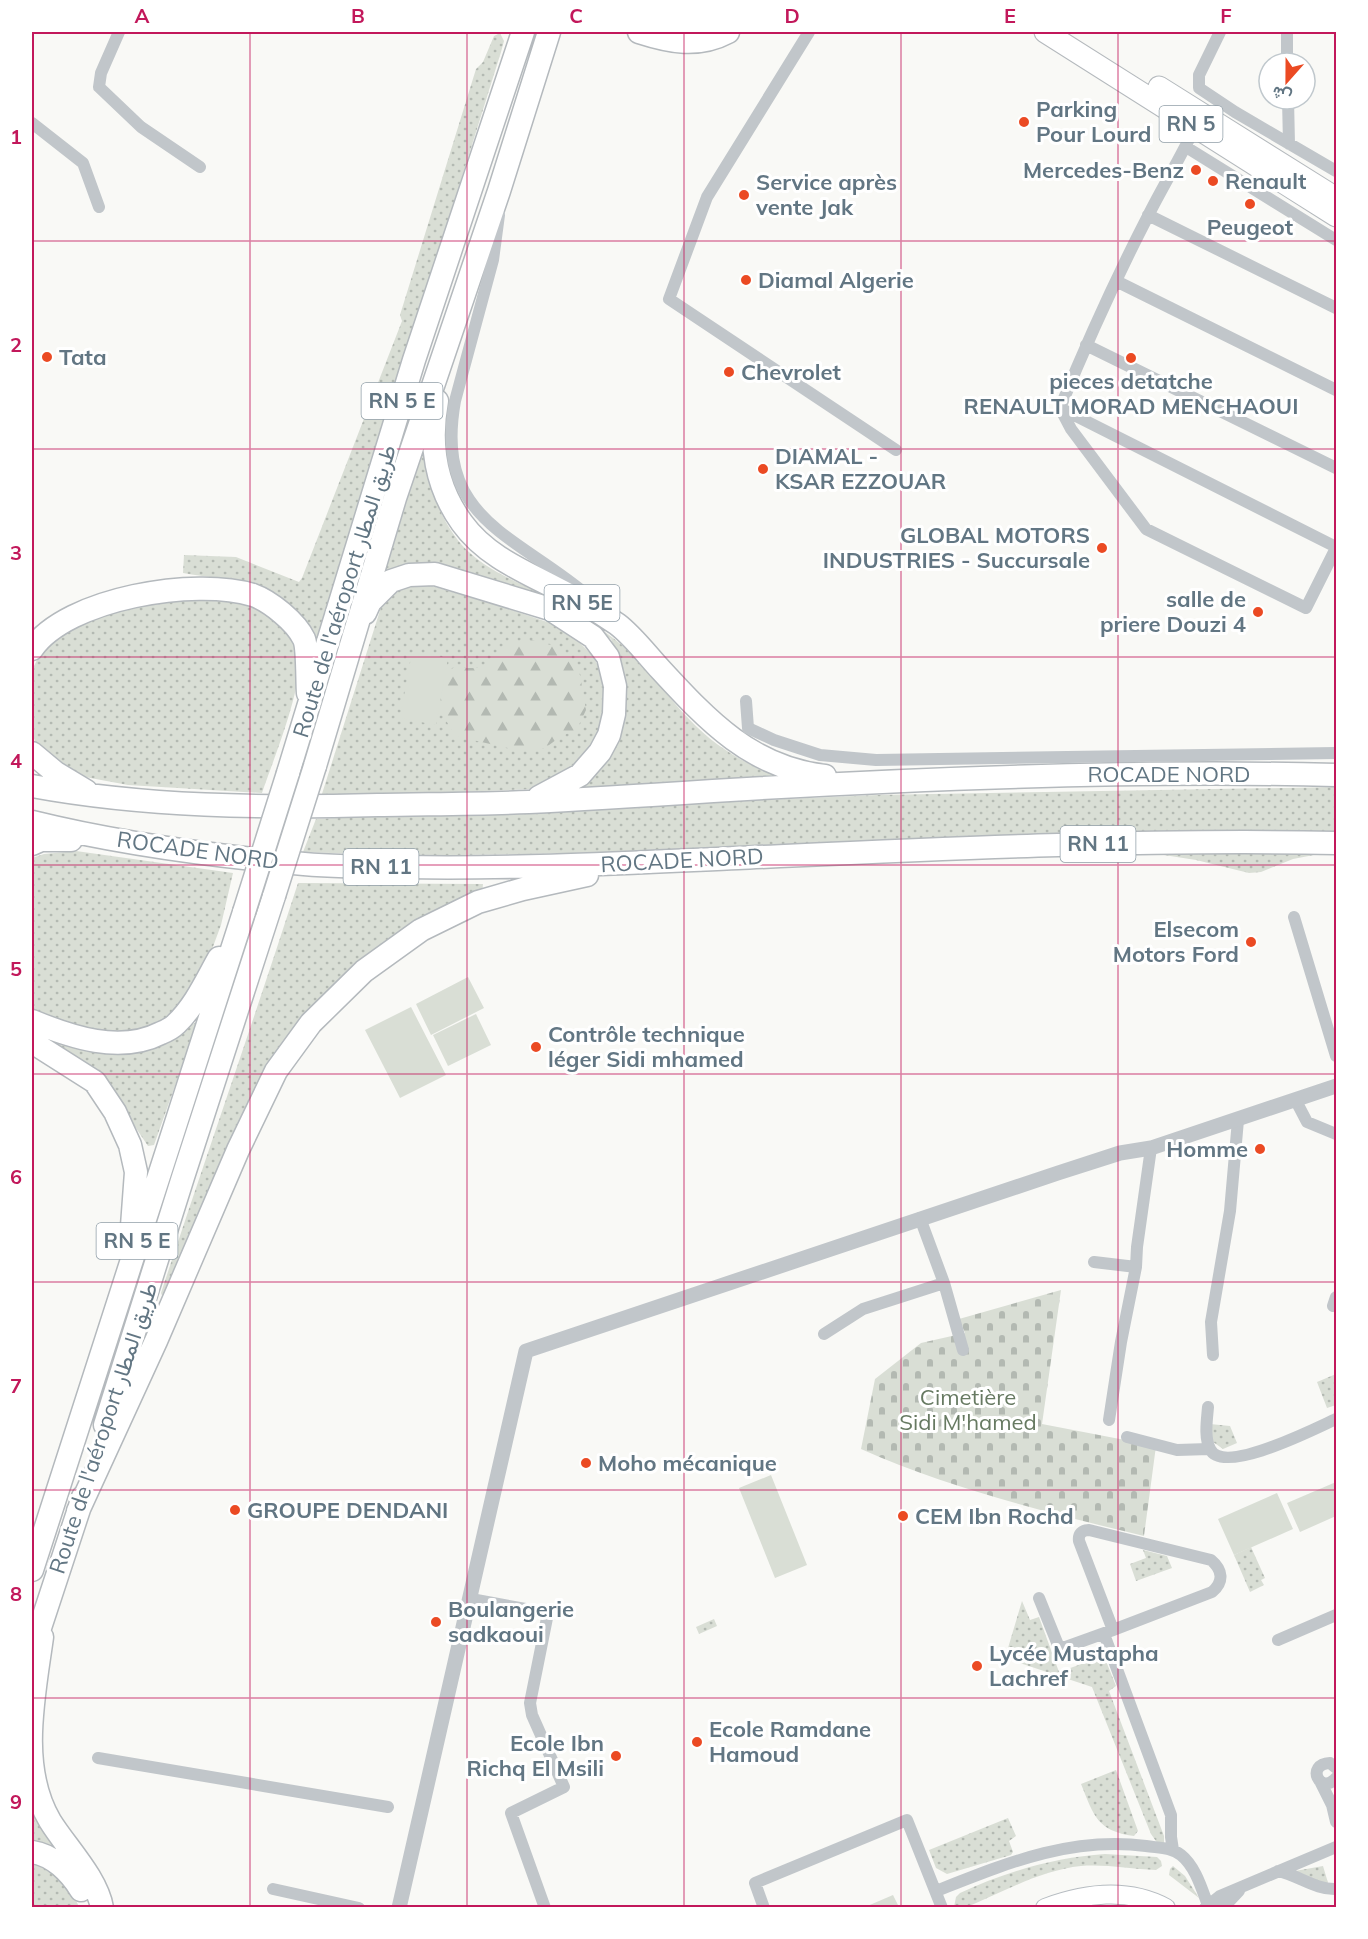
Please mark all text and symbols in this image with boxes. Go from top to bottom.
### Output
text: A [135,3,150,28]
text: B [351,3,365,28]
text: C [569,3,583,28]
text: D [784,3,800,28]
text: E [1004,3,1016,28]
text: F [1220,3,1232,28]
north arrow [1257,51,1317,111]
text: ش [1269,82,1294,108]
place label: Parking Pour Lourd [1036,95,1151,148]
road number: RN 5 [1160,106,1222,142]
marker: Parking Pour Lourd [1017,115,1031,129]
text: 1 [10,124,22,149]
place label: Mercedes-Benz [1023,156,1184,184]
marker: Mercedes-Benz [1189,163,1203,177]
place label: Renault [1225,167,1306,195]
place label: Service après vente Jak [755,168,897,221]
marker: Renault [1206,174,1220,188]
marker: Service après vente Jak [737,188,751,202]
marker: Peugeot [1243,197,1257,211]
place label: Peugeot [1207,213,1293,241]
place label: Diamal Algerie [758,266,914,294]
marker: Diamal Algerie [739,273,753,287]
text: 2 [10,332,22,357]
place label: Tata [59,343,107,371]
marker: Tata [40,350,54,364]
marker: pieces detatche RENAULT MORAD MENCHAOUI [1124,351,1138,365]
place label: Chevrolet [741,358,841,386]
marker: Chevrolet [722,365,736,379]
place label: pieces detatche RENAULT MORAD MENCHAOUI [964,367,1298,420]
road number: RN 5 E [362,383,442,419]
street label: Route de l'aéroport طريق المطار [286,441,402,741]
place label: DIAMAL - KSAR EZZOUAR [775,442,946,495]
marker: DIAMAL - KSAR EZZOUAR [756,462,770,476]
place label: GLOBAL MOTORS INDUSTRIES - Succursale [823,521,1090,574]
text: 3 [10,540,22,565]
marker: GLOBAL MOTORS INDUSTRIES - Succursale [1095,541,1109,555]
road number: RN 5E [544,585,620,621]
place label: salle de priere Douzi 4 [1100,585,1246,638]
marker: salle de priere Douzi 4 [1251,605,1265,619]
text: 4 [10,748,22,773]
street label: ROCADE NORD [1087,760,1251,788]
street label: ROCADE NORD [115,825,281,875]
road number: RN 11 [1060,826,1136,862]
street label: ROCADE NORD [600,842,764,878]
road number: RN 11 [344,849,418,885]
place label: Elsecom Motors Ford [1113,915,1239,968]
marker: Elsecom Motors Ford [1244,935,1258,949]
text: 5 [10,956,22,981]
place label: Contrôle technique léger Sidi mhamed [548,1020,745,1073]
marker: Contrôle technique léger Sidi mhamed [529,1040,543,1054]
place label: Homme [1166,1135,1248,1163]
marker: Homme [1253,1142,1267,1156]
text: 6 [10,1164,22,1189]
road number: RN 5 E [96,1223,178,1259]
street label: Route de l'aéroport طريق المطار [43,1279,163,1577]
text: 7 [10,1373,22,1398]
park label: Cimetière Sidi M'hamed [899,1383,1037,1436]
place label: Moho mécanique [598,1449,777,1477]
marker: Moho mécanique [579,1456,593,1470]
place label: GROUPE DENDANI [247,1496,448,1524]
place label: CEM Ibn Rochd [915,1502,1074,1530]
marker: GROUPE DENDANI [228,1503,242,1517]
marker: CEM Ibn Rochd [896,1509,910,1523]
text: 8 [10,1581,22,1606]
place label: Boulangerie sadkaoui [448,1595,574,1648]
marker: Boulangerie sadkaoui [429,1615,443,1629]
place label: Lycée Mustapha Lachref [989,1639,1159,1692]
marker: Lycée Mustapha Lachref [970,1659,984,1673]
place label: Ecole Ramdane Hamoud [709,1715,871,1768]
place label: Ecole Ibn Richq El Msili [467,1729,604,1782]
marker: Ecole Ramdane Hamoud [690,1735,704,1749]
marker: Ecole Ibn Richq El Msili [609,1749,623,1763]
text: 9 [10,1789,22,1814]

